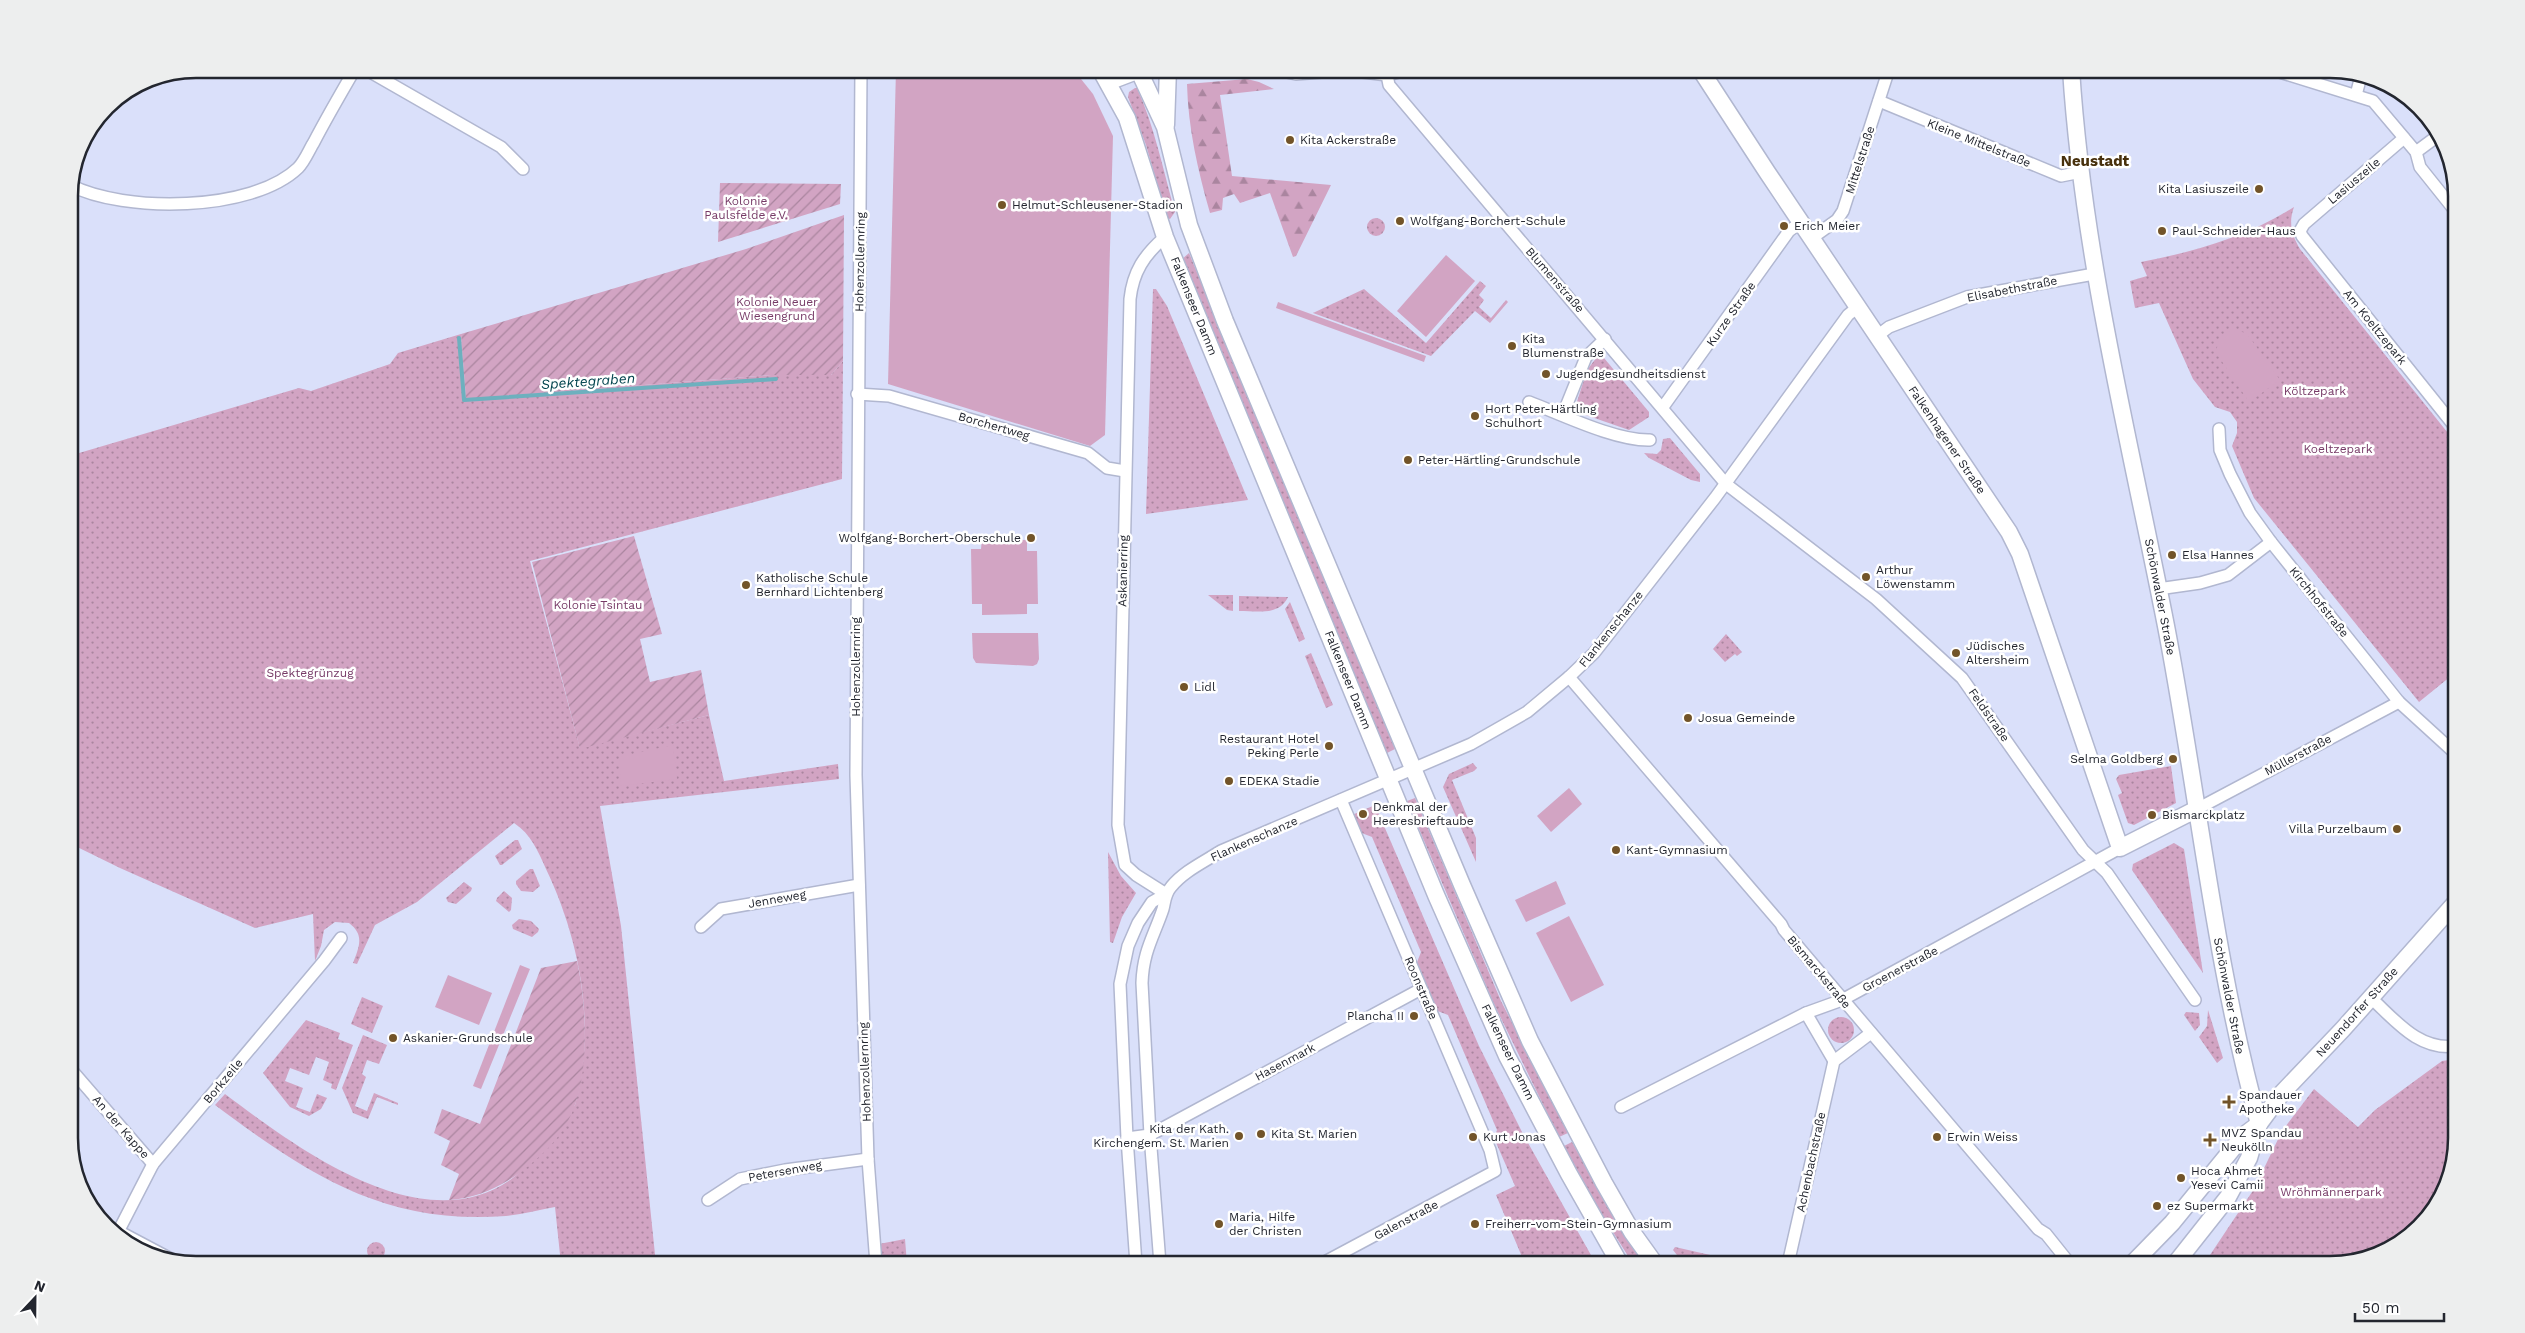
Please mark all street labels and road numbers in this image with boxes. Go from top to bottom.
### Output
street label: Kleine Mittelstraße [1925,116,2033,170]
street label: Mittelstraße [1842,124,1878,196]
street label: Lasiuszeile [2325,155,2383,207]
street label: Hohenzollernring [852,211,868,312]
street label: Blumenstraße [1523,244,1587,316]
street label: Falkenseer Damm [1168,255,1220,357]
street label: Elisabethstraße [1966,273,2058,305]
street label: Kurze Straße [1704,279,1759,349]
street label: Am Koeltzepark [2340,287,2410,368]
street label: Falkenhagener Straße [1906,383,1988,497]
street label: Borchertweg [957,409,1032,443]
street label: Askanierring [1115,534,1131,607]
street label: Schönwalder Straße [2142,538,2178,657]
street label: Kirchhofstraße [2286,564,2352,640]
street label: Flankenschanze [1576,588,1646,670]
street label: Hohenzollernring [849,617,863,717]
street label: Falkenseer Damm [1322,629,1374,731]
street label: Feldstraße [1965,686,2013,744]
street label: Müllerstraße [2262,731,2334,778]
street label: Flankenschanze [1208,813,1300,865]
street label: Jenneweg [747,887,808,911]
street label: Bismarckstraße [1784,933,1854,1011]
street label: Schönwalder Straße [2211,937,2247,1056]
street label: Groenerstraße [1860,943,1940,995]
street label: Roonstraße [1402,955,1441,1022]
street label: Neuendorfer Straße [2313,964,2401,1060]
street label: Falkenseer Damm [1479,1002,1537,1102]
street label: Hohenzollernring [856,1021,874,1122]
street label: Hasenmark [1253,1040,1318,1084]
street label: Borkzeile [200,1056,246,1106]
street label: An der Kappe [90,1093,152,1161]
street label: Achenbachstraße [1794,1111,1828,1213]
street label: Petersenweg [747,1158,823,1184]
street label: Galenstraße [1371,1197,1441,1243]

